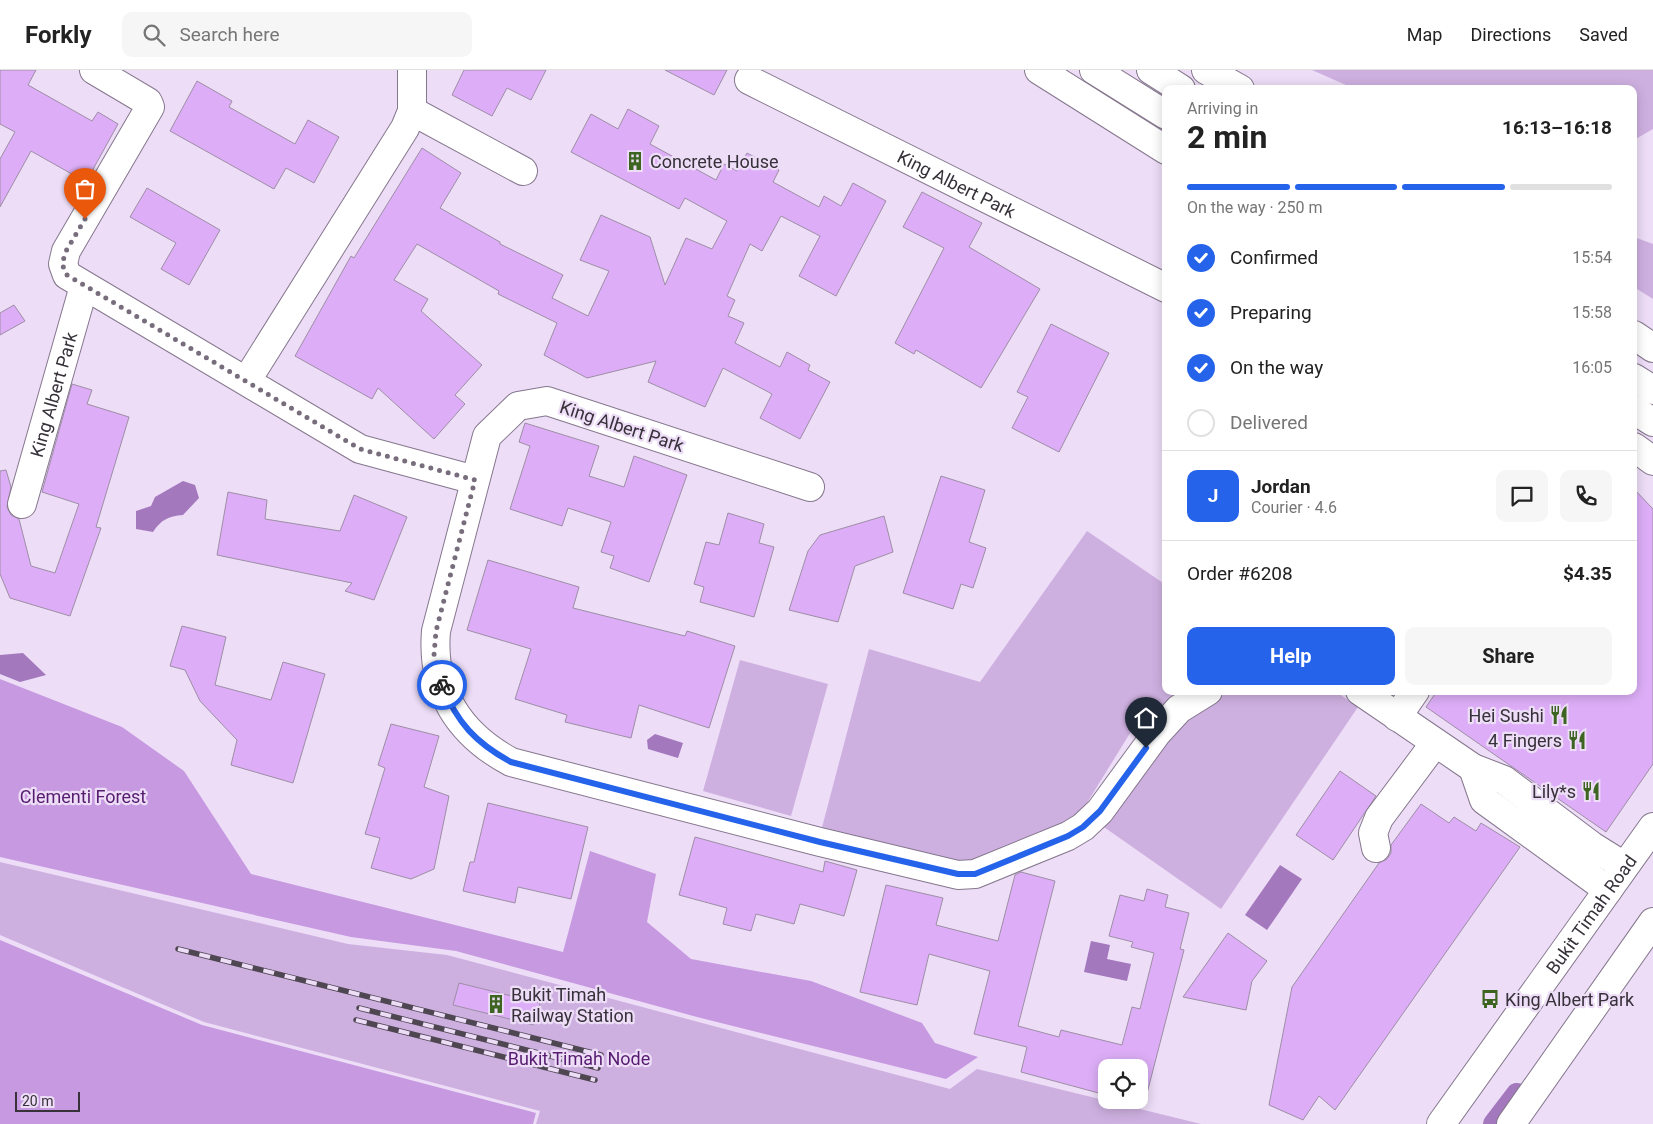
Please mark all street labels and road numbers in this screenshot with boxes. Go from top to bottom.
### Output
street label: King Albert Park [894,145,1020,222]
street label: King Albert Park [25,328,81,459]
street label: King Albert Park [557,396,687,456]
street label: Bukit Timah Road [1541,850,1640,978]

